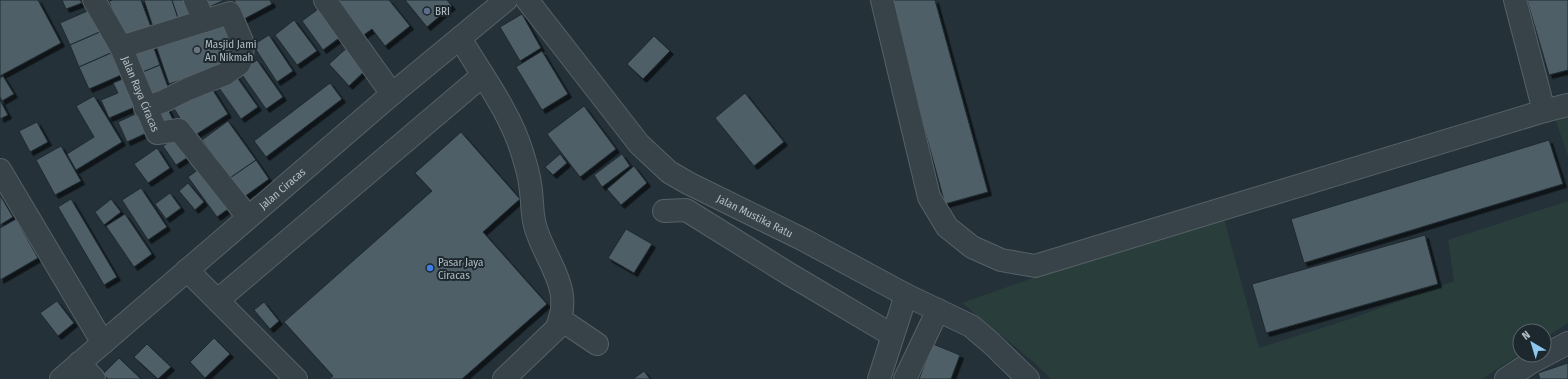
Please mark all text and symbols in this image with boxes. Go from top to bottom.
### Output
place label: BRI [435,5,450,18]
marker: BRI [422,6,432,16]
place label: Masjid Jami An Nikmah [205,38,257,64]
marker: Masjid Jami An Nikmah [192,45,202,55]
street label: Jalan Raya Ciracas [119,54,162,134]
street label: Jalan Ciracas [256,165,308,212]
street label: Jalan Mustika Ratu [715,192,795,240]
place label: Pasar Jaya Ciracas [438,256,483,282]
marker: Pasar Jaya Ciracas [425,263,435,273]
north arrow [1512,323,1552,363]
text: N [1520,328,1533,343]

